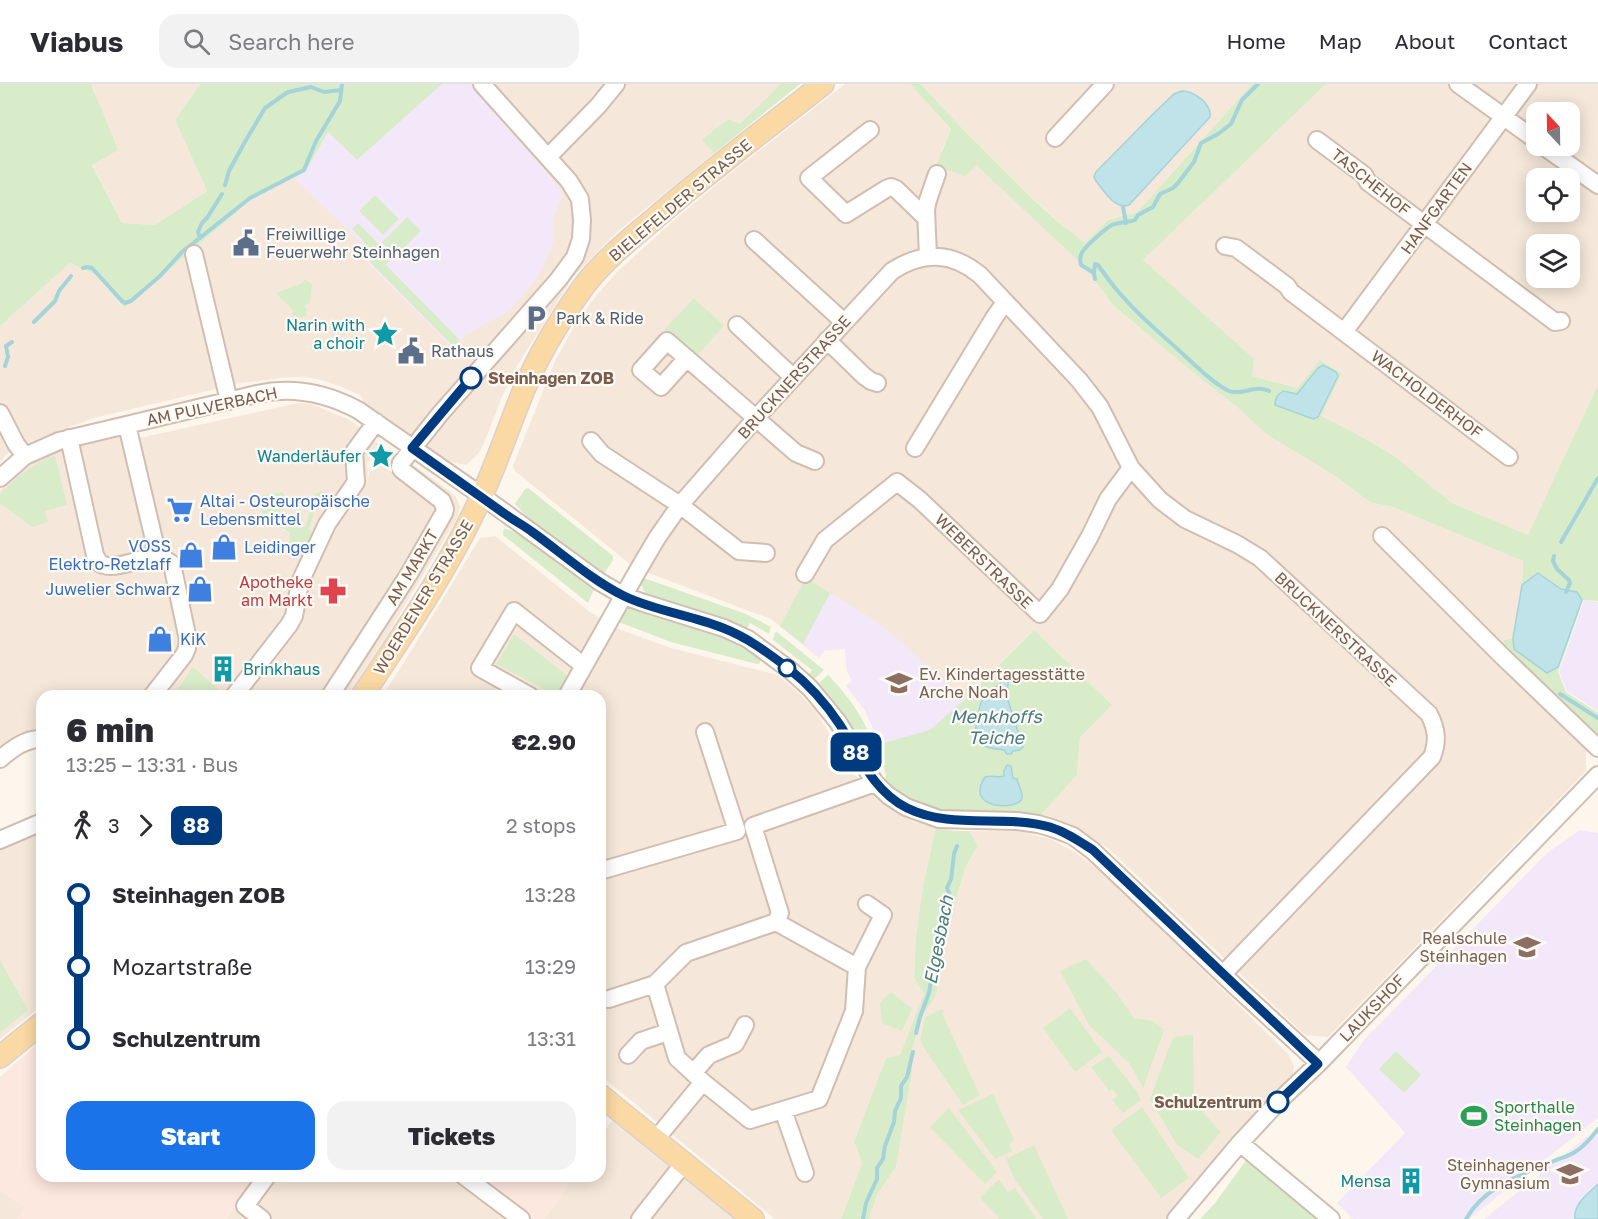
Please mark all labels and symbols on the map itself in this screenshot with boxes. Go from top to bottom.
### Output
north arrow [1526,102,1580,156]
street label: BIELEFELDER STRASSE [605,134,755,266]
street label: TASCHEHOF [1327,144,1415,220]
street label: HANFGARTEN [1396,158,1476,258]
place label: Freiwillige Feuerwehr Steinhagen [266,224,440,262]
public building icon: Freiwillige Feuerwehr Steinhagen [231,228,261,258]
parking icon: Park & Ride [521,303,551,333]
place label: Park & Ride [556,308,644,328]
street label: BRUCKNERSTRASSE [733,311,855,443]
place label: Narin with a choir [286,315,365,353]
place icon: Narin with a choir [370,319,400,349]
public building icon: Rathaus [396,336,426,366]
place label: Rathaus [431,341,494,361]
street label: WACHOLDERHOF [1367,346,1487,442]
marker: Steinhagen ZOB [460,367,482,389]
place label: Steinhagen ZOB [488,368,614,388]
street label: AM PULVERBACH [145,382,279,430]
place icon: Wanderläufer [366,441,396,471]
place label: Wanderläufer [257,446,361,466]
place label: Altai - Osteuropäische Lebensmittel [200,491,370,529]
supermarket icon: Altai - Osteuropäische Lebensmittel [165,495,195,525]
street label: WEBERSTRASSE [931,509,1037,613]
street label: WOERDENER STRASSE [369,516,477,678]
street label: AM MARKT [382,525,442,608]
shop icon: Leidinger [209,532,239,562]
place label: VOSS Elektro-Retzlaff [49,536,171,574]
place label: Leidinger [244,537,316,557]
shop icon: VOSS Elektro-Retzlaff [176,540,206,570]
street label: BRUCKNERSTRASSE [1271,567,1401,691]
place label: Apotheke am Markt [239,572,313,610]
shop icon: Juwelier Schwarz [185,574,215,604]
pharmacy icon: Apotheke am Markt [318,576,348,606]
place label: Juwelier Schwarz [46,579,180,599]
shop icon: KiK [145,624,175,654]
place label: KiK [180,629,206,649]
building icon: Brinkhaus [208,654,238,684]
place label: Brinkhaus [243,659,320,679]
unlabelled marker [778,659,796,677]
place label: Ev. Kindertagesstätte Arche Noah [919,664,1085,702]
school or university icon: Ev. Kindertagesstätte Arche Noah [884,668,914,698]
water label: Menkhoffs Teiche [950,705,1043,748]
line badge: 88 [829,732,883,772]
water label: Elgesbach [919,893,958,986]
place label: Realschule Steinhagen [1419,928,1507,966]
school or university icon: Realschule Steinhagen [1512,932,1542,962]
street label: LAUKSHOF [1335,970,1409,1046]
marker: Schulzentrum [1267,1091,1289,1113]
place label: Schulzentrum [1154,1092,1262,1112]
place label: Sporthalle Steinhagen [1494,1097,1582,1135]
sports icon: Sporthalle Steinhagen [1459,1101,1489,1131]
place label: Steinhagener Gymnasium [1447,1155,1550,1193]
school or university icon: Steinhagener Gymnasium [1555,1159,1585,1189]
building icon: Mensa [1396,1166,1426,1196]
place label: Mensa [1341,1171,1391,1191]

